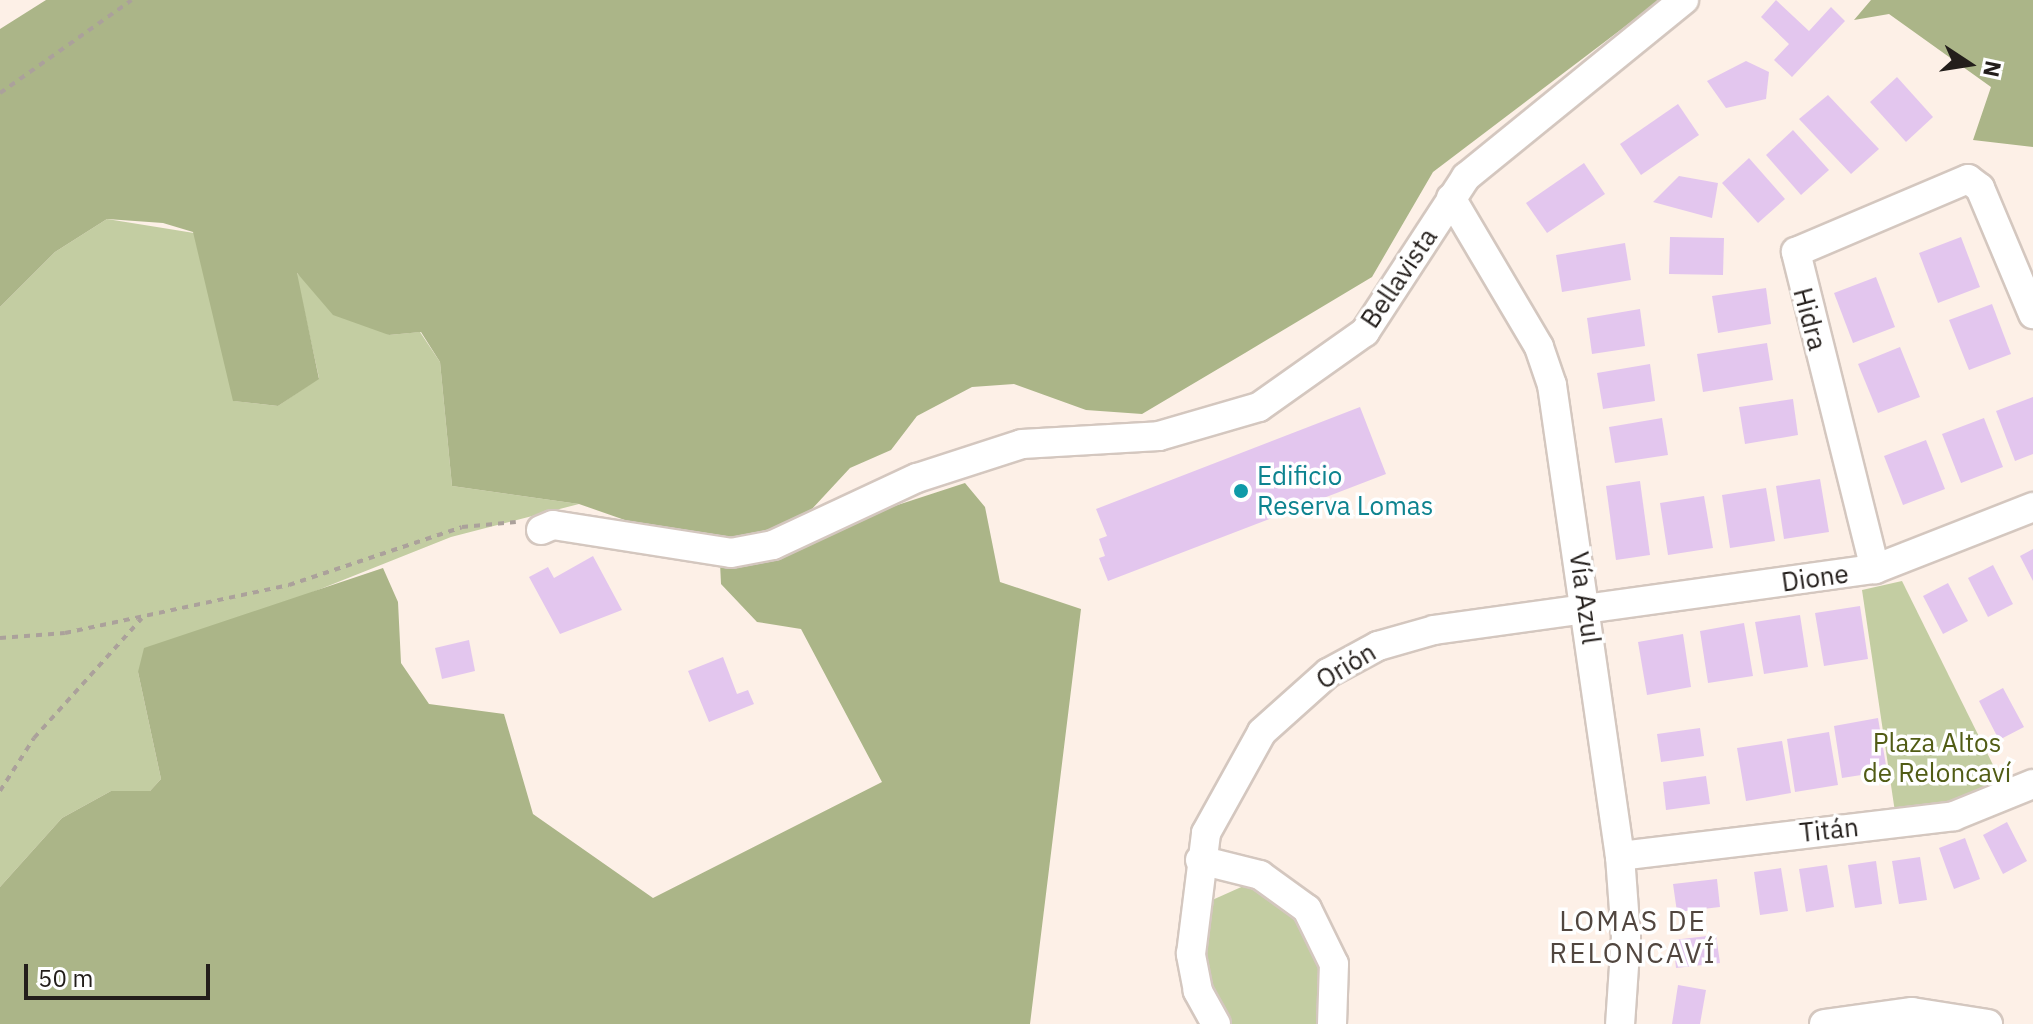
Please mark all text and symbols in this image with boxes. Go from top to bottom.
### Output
north arrow [1929,24,2009,104]
text: N [1977,58,2009,80]
street label: Bellavista [1354,222,1444,334]
street label: Hidra [1787,284,1833,354]
place label: Edificio Reserva Lomas [1257,460,1433,522]
marker: Edificio Reserva Lomas [1232,482,1250,500]
street label: Vía Azul [1563,550,1607,646]
street label: Dione [1779,558,1851,598]
street label: Orión [1311,636,1381,696]
park label: Plaza Altos de Reloncaví [1863,727,2011,788]
street label: Titán [1798,811,1860,849]
district label: LOMAS DE RELONCAVÍ [1549,904,1717,970]
scale bar [28,948,214,998]
text: 50 m [38,962,93,994]

